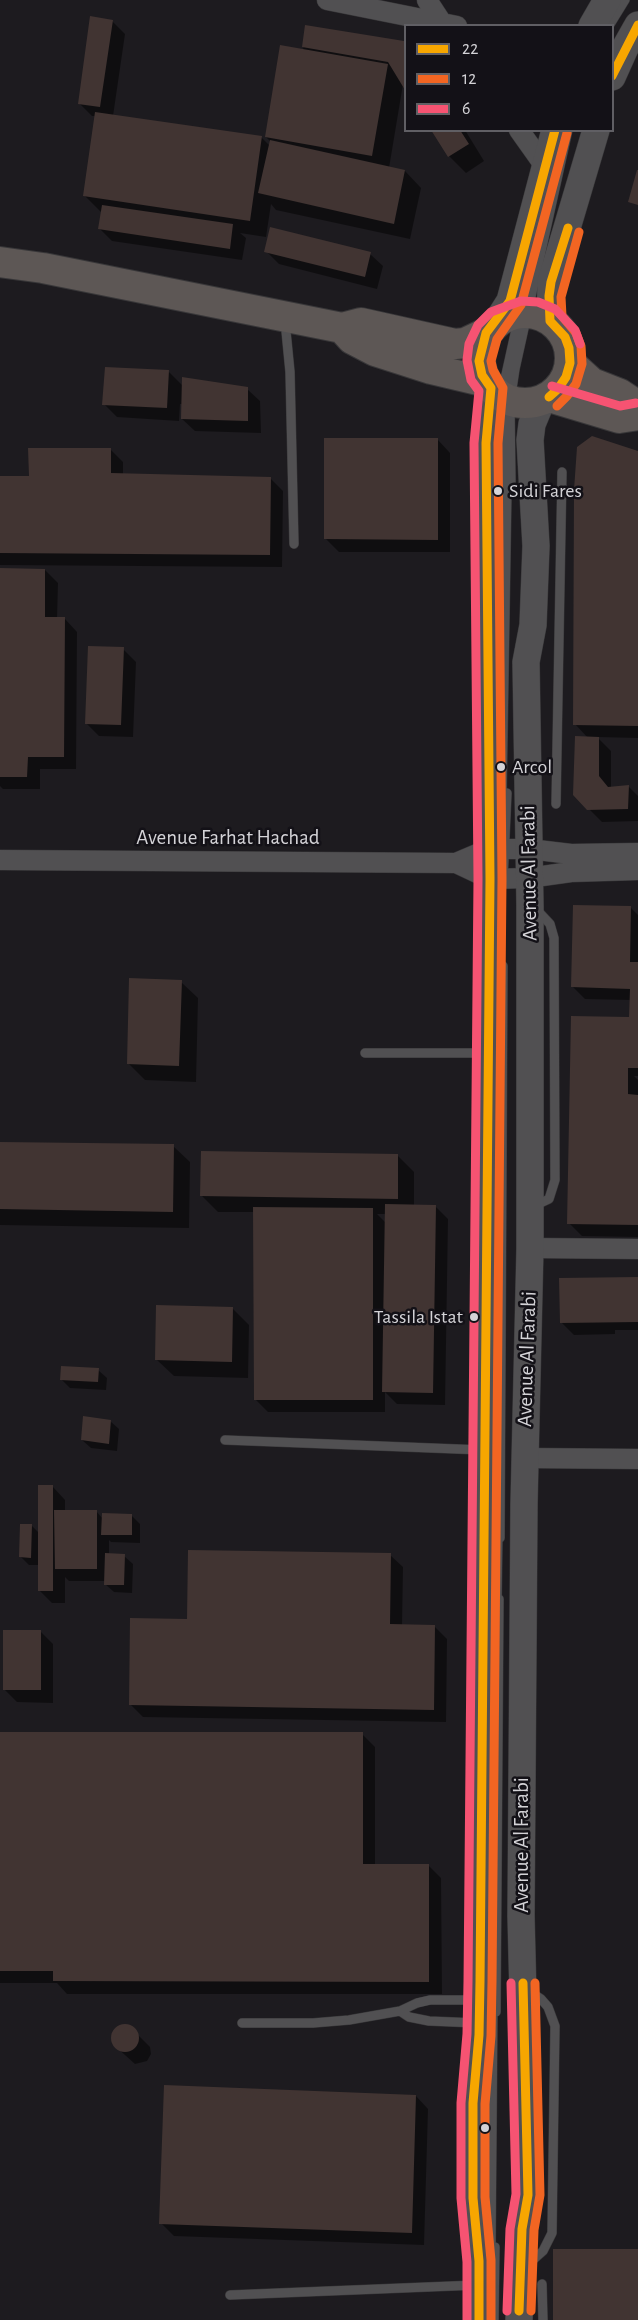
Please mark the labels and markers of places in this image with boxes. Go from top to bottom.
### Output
place label: Sidi Fares [509,479,582,503]
marker: Sidi Fares [492,485,504,497]
place label: Arcol [512,755,552,779]
marker: Arcol [495,761,507,773]
place label: Tassila Istat [374,1305,463,1329]
marker: Tassila Istat [468,1311,480,1323]
unlabelled marker [479,2122,491,2134]

